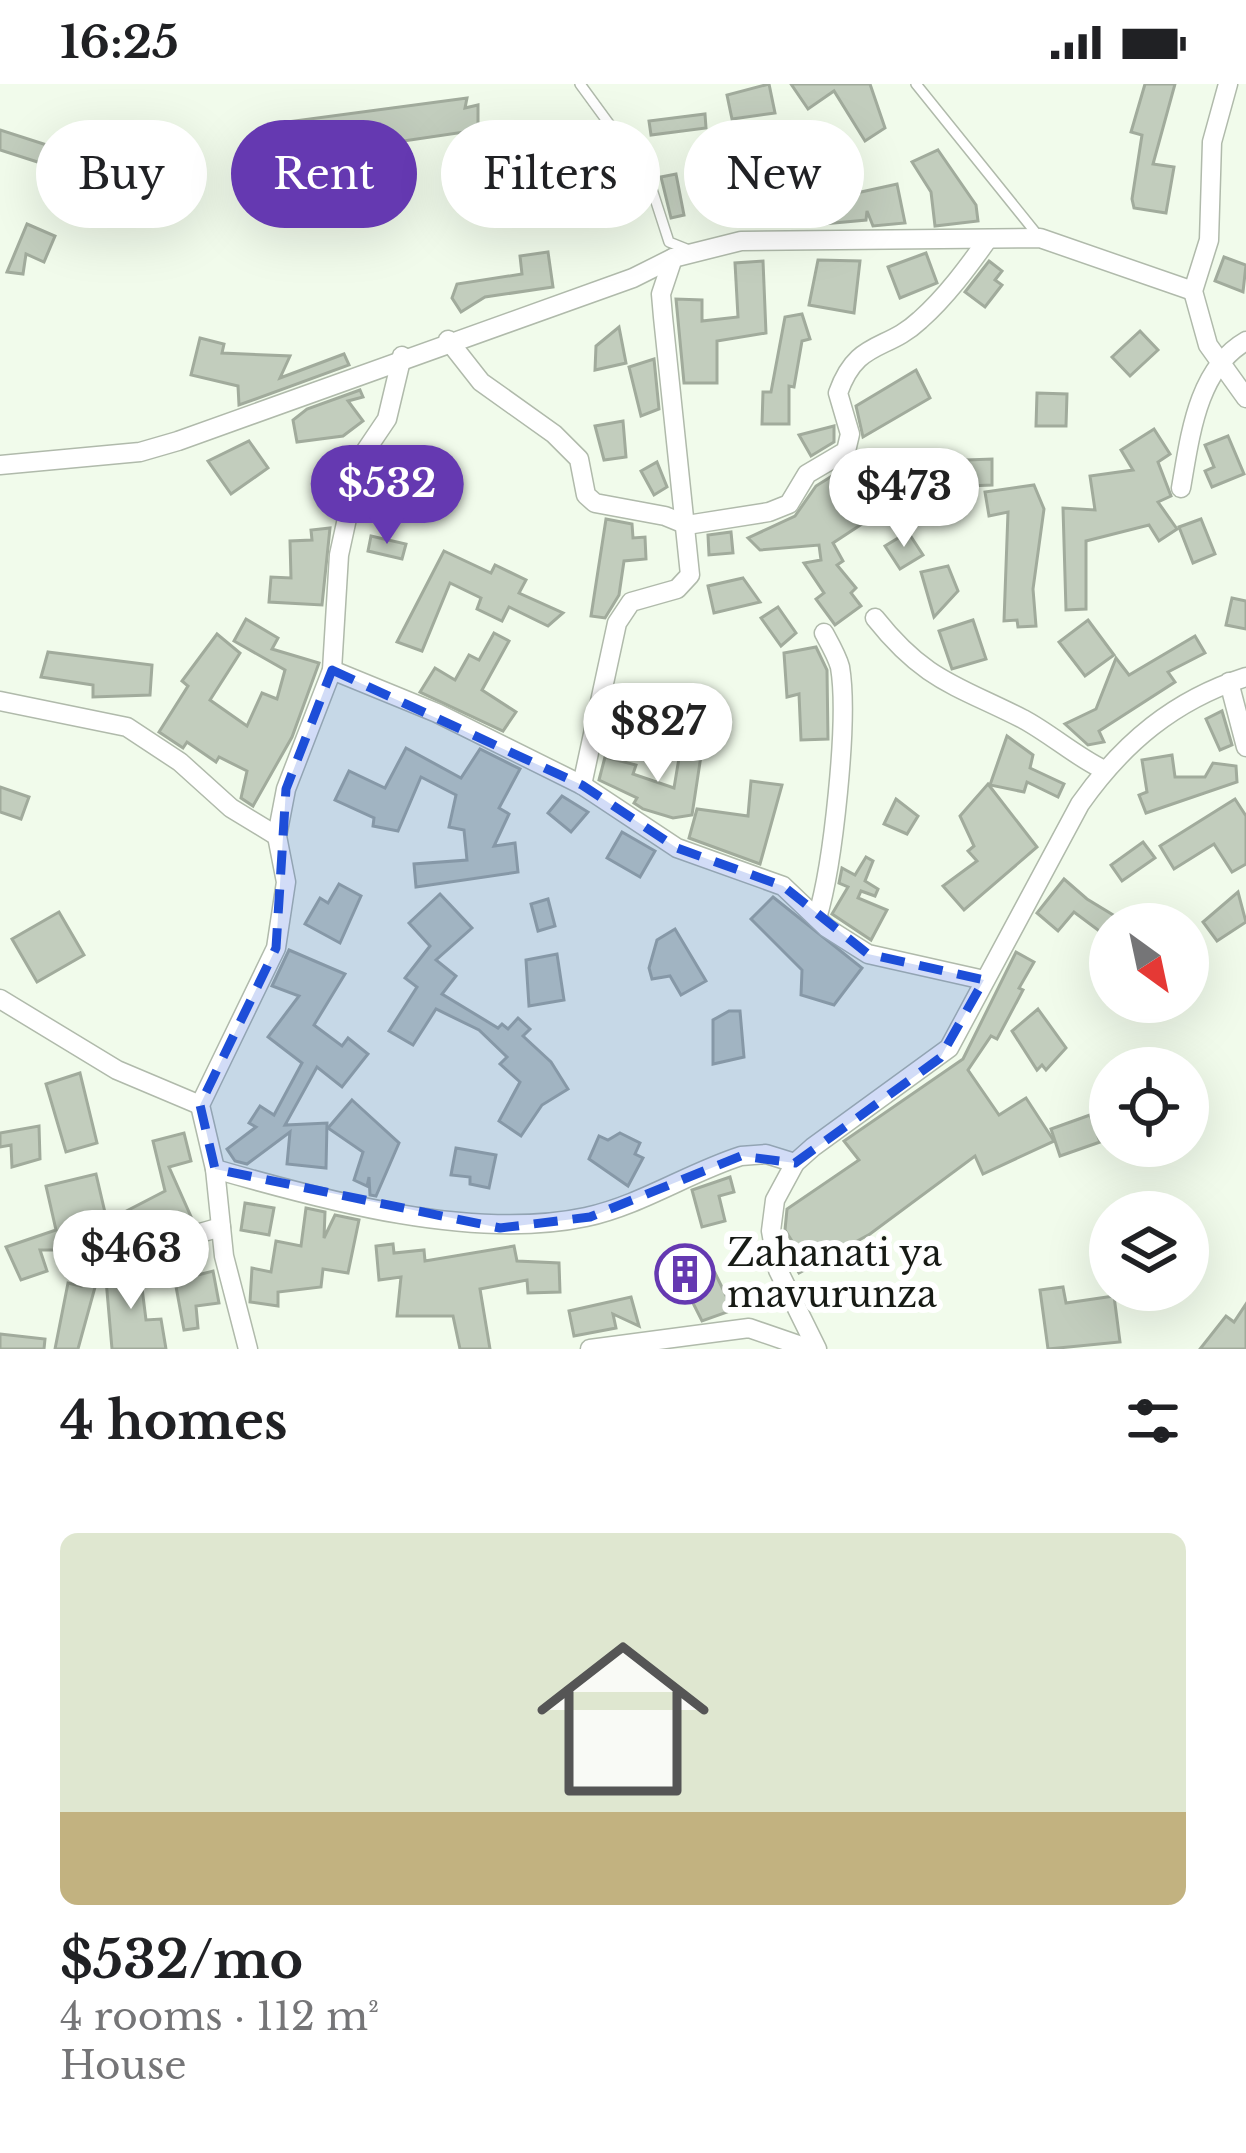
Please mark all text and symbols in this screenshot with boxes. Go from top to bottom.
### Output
text: 16:25 [60,14,179,70]
chip: Buy [36,120,207,228]
chip: Rent [231,120,417,228]
chip: Filters [441,120,660,228]
chip: New [684,120,864,228]
pin: $532 [316,445,458,547]
pin: $473 [833,448,975,550]
text: $532 [338,459,436,508]
text: $473 [856,462,952,511]
pin: $827 [587,683,729,785]
text: $827 [610,697,706,746]
north arrow [1089,903,1209,1023]
map controls [1089,903,1209,1311]
button: locate [1089,1047,1209,1167]
button: layers [1089,1191,1209,1311]
pin: $463 [60,1210,202,1312]
text: $463 [80,1224,182,1273]
place label: Zahanati ya mavurunza [727,1231,942,1317]
building icon: Zahanati ya mavurunza [654,1243,716,1305]
icon: filters [1120,1388,1186,1454]
text: 4 homes [60,1390,288,1453]
icon: home [515,1611,731,1827]
text: $532/mo [60,1929,303,1992]
text: 4 rooms · 112 m² [60,1992,379,2041]
text: House [60,2041,187,2090]

